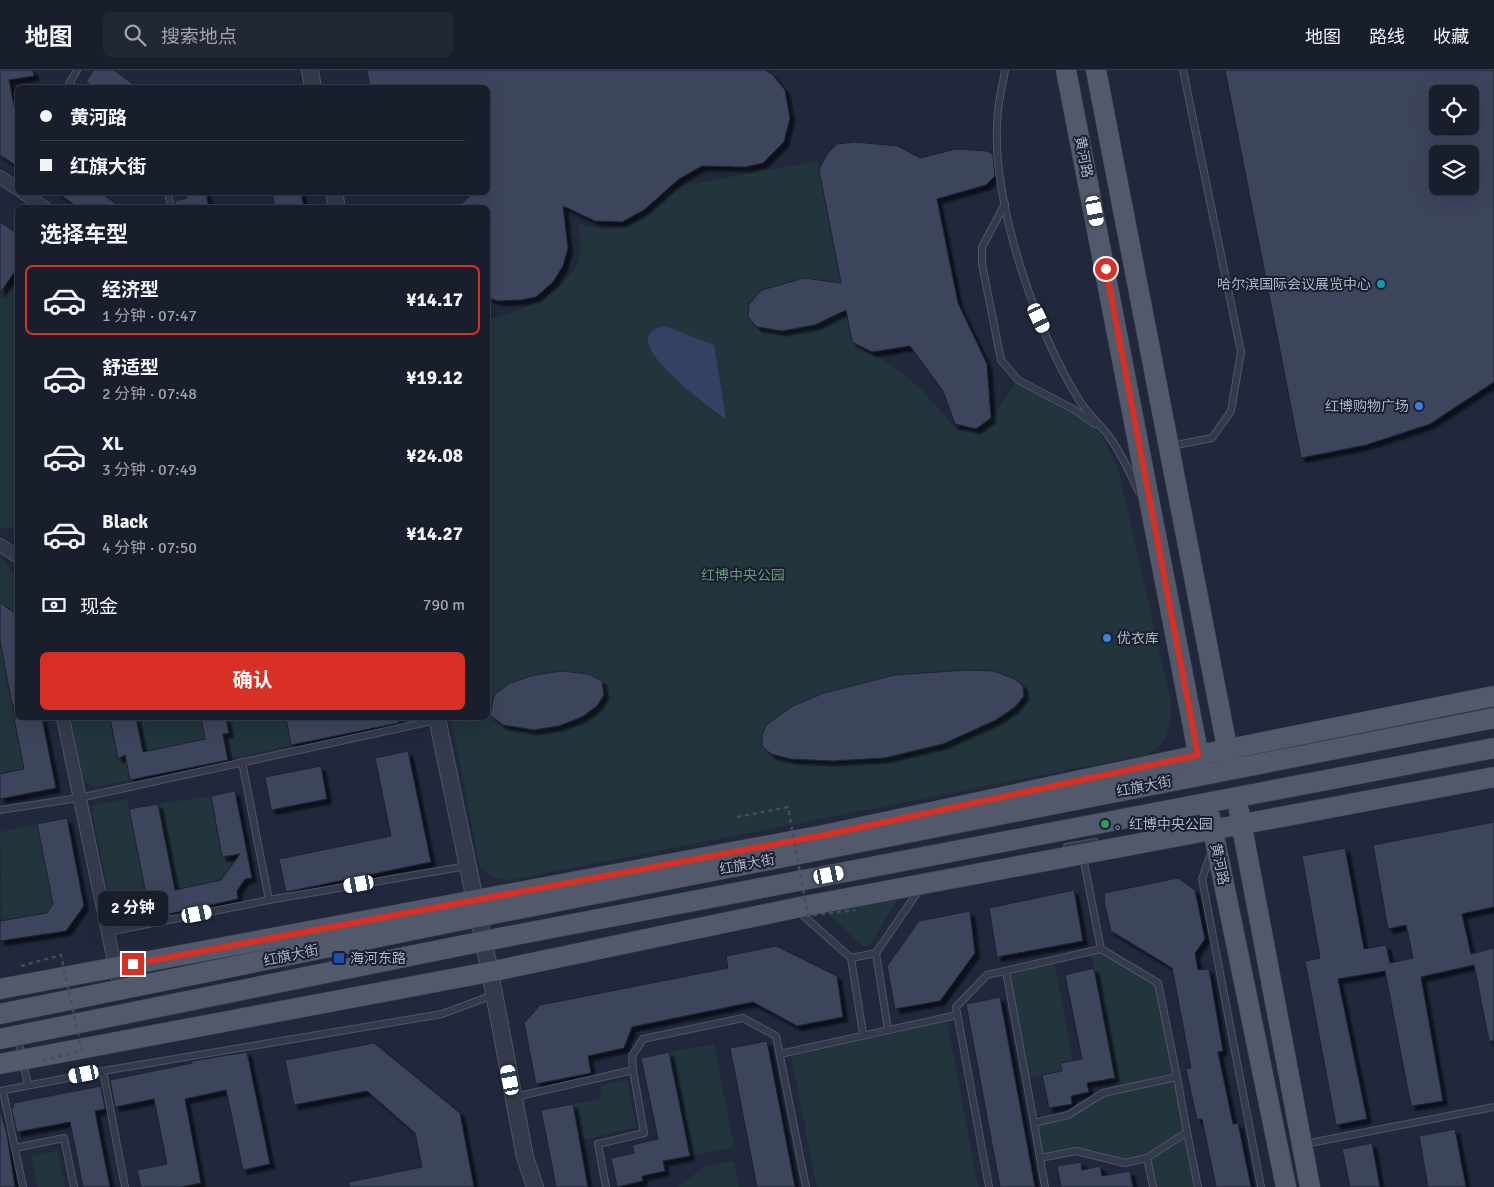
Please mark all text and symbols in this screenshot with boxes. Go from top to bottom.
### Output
search box [103,12,453,57]
icon: search [121,21,149,49]
text: 地图 [25,22,73,52]
text: 搜索地点 [161,25,237,49]
text: 地图 [1305,26,1341,48]
text: 路线 [1369,26,1405,48]
text: 收藏 [1433,26,1469,48]
map controls [1429,85,1479,195]
button: locate [1429,85,1479,135]
text: 黄河路 [70,106,127,130]
street label: 黄河路 [1071,135,1096,179]
button: layers [1429,145,1479,195]
text: 红旗大街 [70,155,146,179]
car [1084,195,1105,227]
text: 选择车型 [40,221,128,248]
route start [1095,258,1117,280]
place label: 哈尔滨国际会议展览中心 [1217,276,1371,293]
icon: car [42,278,87,323]
text: 经济型 [102,278,159,302]
marker: 哈尔滨国际会议展览中心 [1375,278,1387,290]
text: ¥14.17 [406,288,463,312]
car [1025,301,1052,335]
text: 1 分钟 · 07:47 [102,306,197,326]
icon: car [42,356,87,401]
text: 舒适型 [102,356,159,380]
text: ¥19.12 [406,366,463,390]
text: 2 分钟 · 07:48 [102,384,197,404]
place label: 红博购物广场 [1325,398,1409,415]
marker: 红博购物广场 [1413,400,1425,412]
text: XL [102,432,124,456]
icon: car [42,434,87,479]
text: ¥24.08 [406,444,463,468]
text: 3 分钟 · 07:49 [102,460,197,480]
text: Black [102,510,148,534]
icon: car [42,512,87,557]
text: ¥14.27 [406,522,463,546]
text: 4 分钟 · 07:50 [102,538,197,558]
park label: 红博中央公园 [701,567,785,584]
icon: cash [40,591,68,619]
text: 现金 [80,595,118,619]
text: 790 m [423,595,465,615]
place label: 优衣库 [1117,630,1159,647]
marker: 优衣库 [1101,632,1113,644]
button: 确认 [40,652,465,710]
street label: 红旗大街 [1115,773,1173,800]
place label: 。红博中央公园 [1115,816,1213,833]
marker: 。红博中央公园 [1099,818,1111,830]
street label: 黄河路 [1207,842,1232,886]
street label: 红旗大街 [718,851,776,878]
car [812,865,845,885]
car [342,874,375,894]
callout: 2 分钟 [98,892,168,926]
text: 2 分钟 [111,898,155,918]
car [180,904,213,924]
street label: 红旗大街 [262,941,320,970]
place label: 海河东路 [350,950,406,967]
marker: 海河东路 [332,951,346,965]
route end [122,953,144,975]
car [67,1064,100,1084]
car [499,1064,520,1096]

